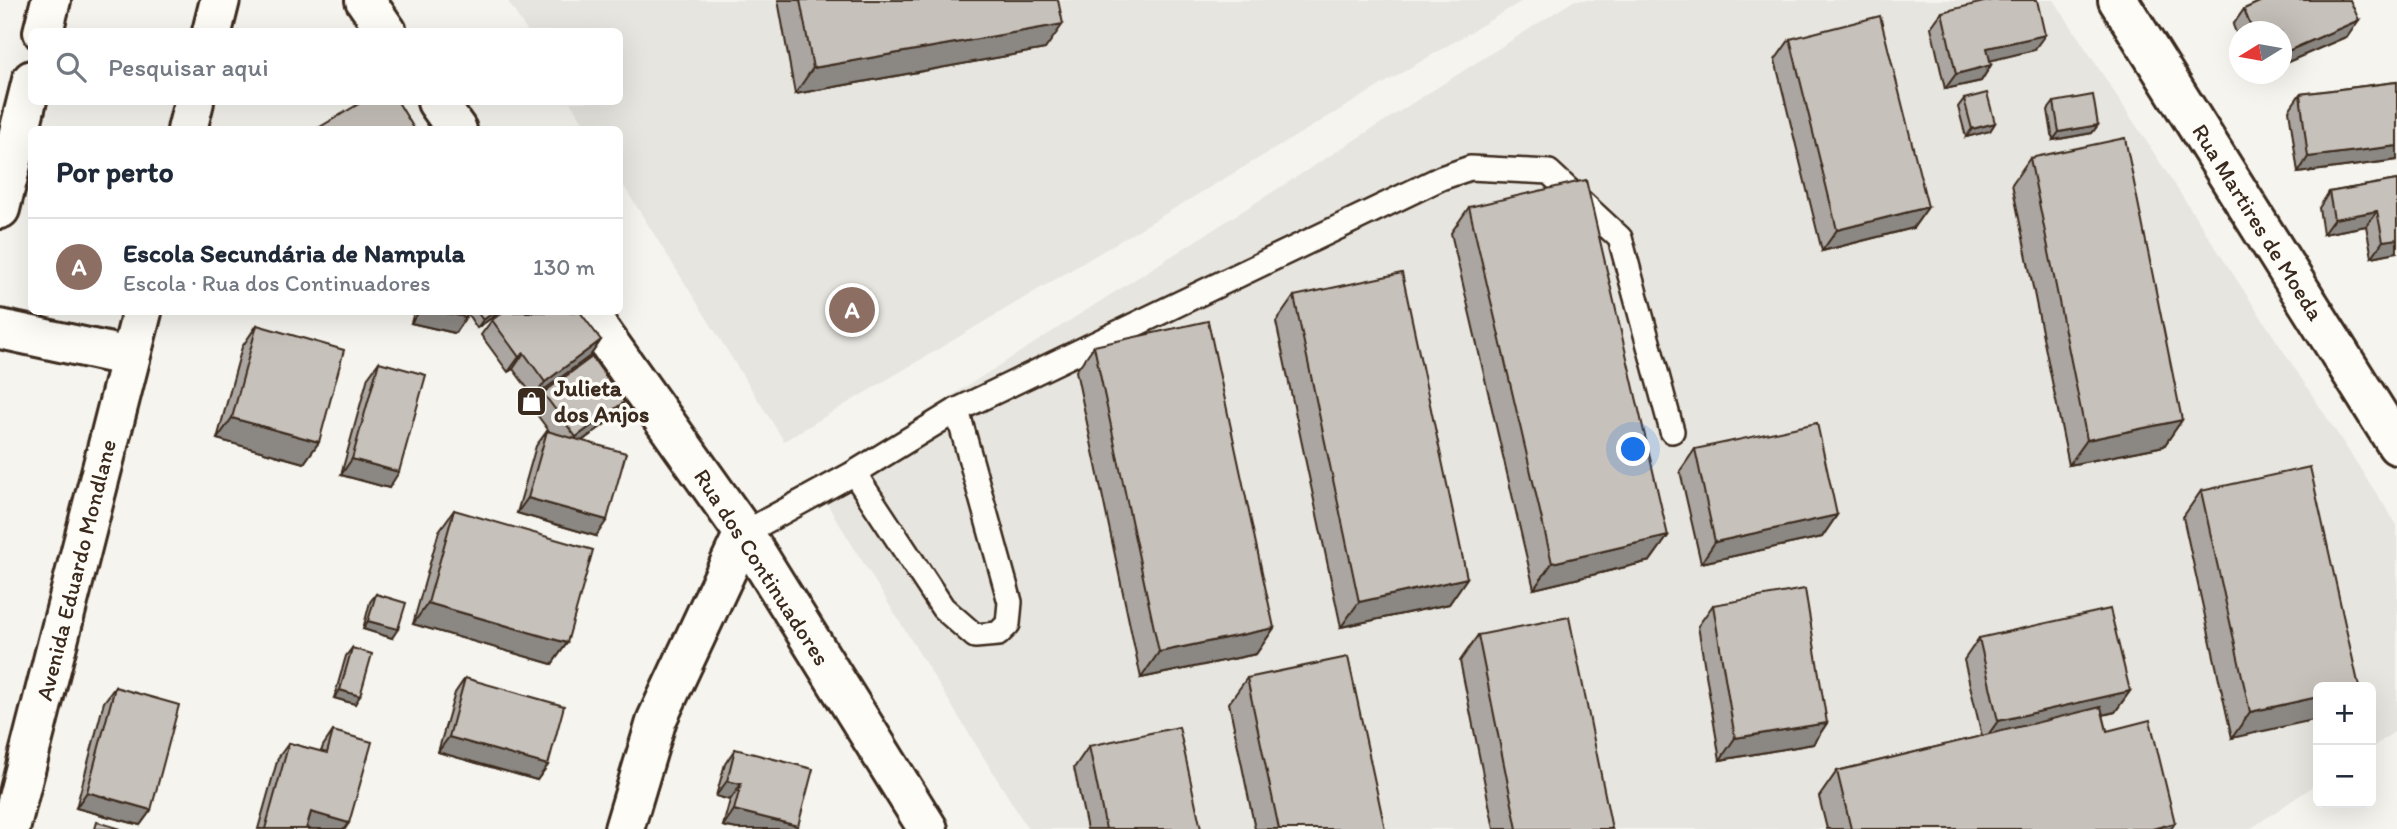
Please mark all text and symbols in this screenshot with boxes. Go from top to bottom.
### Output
north arrow [2229,21,2292,84]
search box [28,28,623,105]
icon: search [52,48,90,86]
text: Pesquisar aqui [108,51,269,83]
street label: Rua Martires de Moeda [2186,119,2330,326]
text: Por perto [56,153,174,190]
text: Escola Secundária de Nampula [123,237,465,269]
text: A [72,253,86,281]
text: 130 m [533,253,595,281]
text: Escola · Rua dos Continuadores [123,269,431,297]
pin: A [829,284,875,336]
place label: Julieta dos Anjos [553,374,649,428]
shop icon: Julieta dos Anjos [514,384,548,418]
your location [1616,432,1650,466]
street label: Avenida Eduardo Mondlane [30,436,122,704]
street label: Rua dos Continuadores [688,463,836,671]
map controls [2313,682,2376,808]
button: + [2313,682,2376,745]
button: − [2313,745,2376,808]

